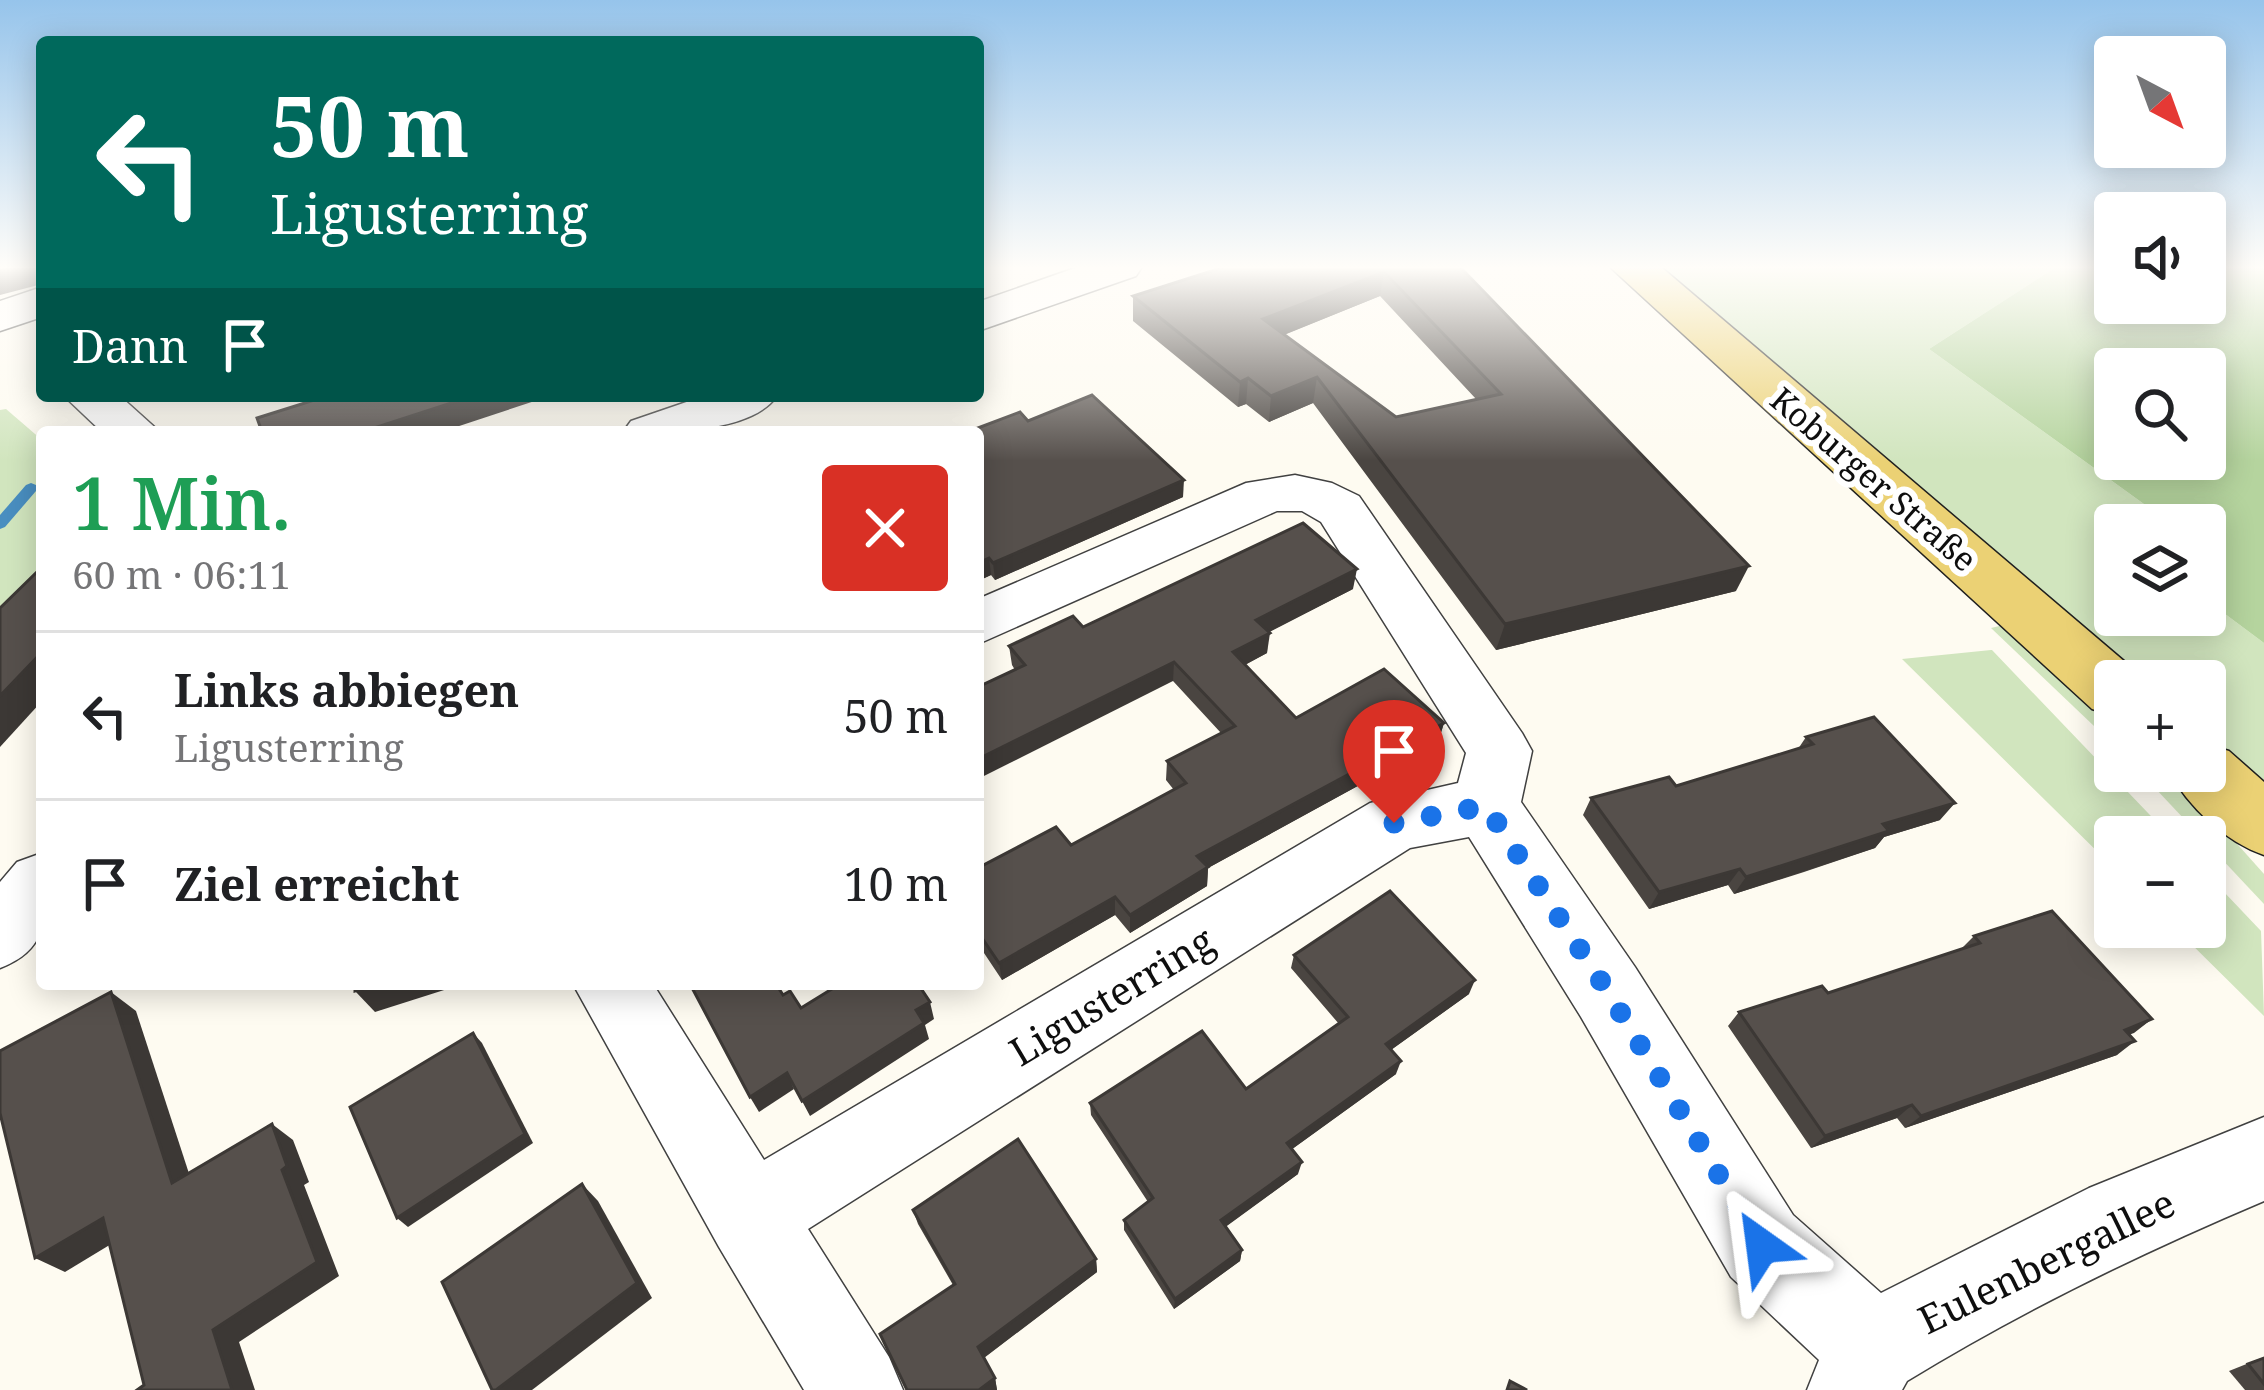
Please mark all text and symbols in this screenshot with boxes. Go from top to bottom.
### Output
north arrow [2094,36,2226,168]
map controls [2094,36,2226,948]
text: 50 m [270,67,470,182]
icon: left [72,84,228,240]
text: Ligusterring [270,176,589,250]
button: sound [2094,192,2226,324]
icon: arrive [212,312,278,378]
text: Dann [72,315,188,376]
button: search [2094,348,2226,480]
street label: Koburger Straße [1761,377,1987,581]
text: 1 Min. [72,453,291,551]
button: close [822,465,948,591]
button: layers [2094,504,2226,636]
text: 60 m · 06:11 [72,547,291,600]
text: Links abbiegen [174,659,519,720]
button: + [2094,660,2226,792]
icon: left [72,683,138,749]
text: 50 m [843,685,948,746]
pin [1343,700,1445,823]
icon: arrive [1361,718,1427,784]
text: Ligusterring [174,720,404,773]
button: − [2094,816,2226,948]
icon: arrive [72,851,138,917]
text: Ziel erreicht [174,853,459,914]
text: 10 m [843,853,948,914]
street label: Ligusterring [999,913,1223,1077]
street label: Eulenbergallee [1909,1175,2183,1345]
position arrow [1699,1183,1825,1309]

